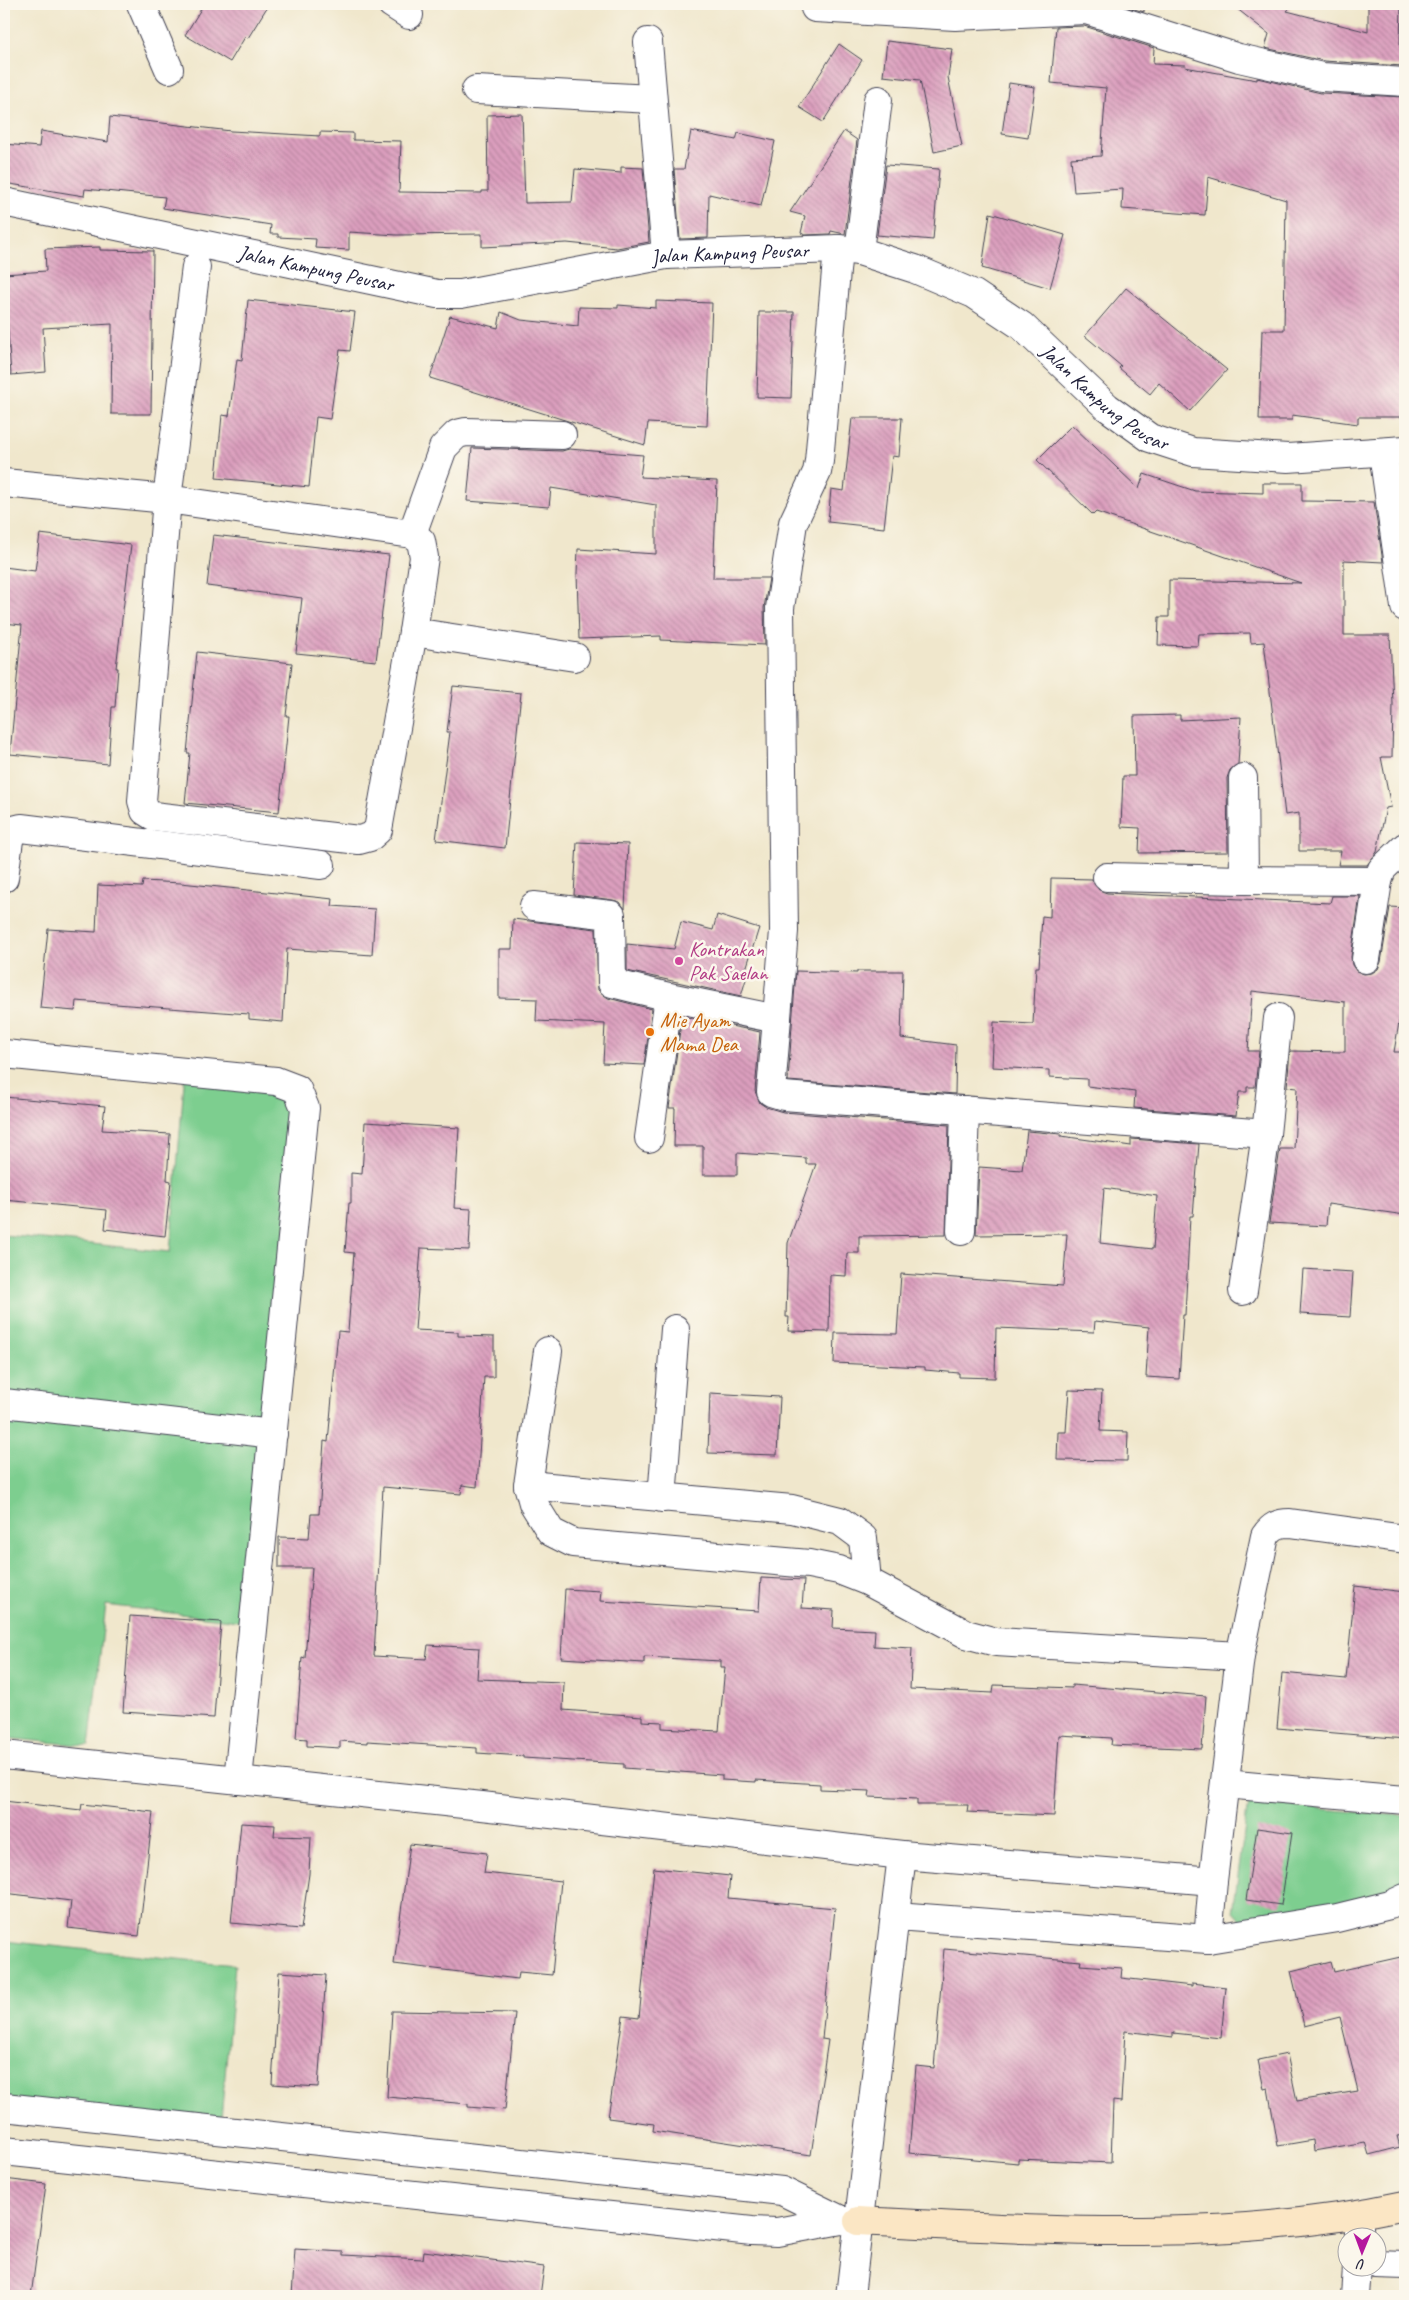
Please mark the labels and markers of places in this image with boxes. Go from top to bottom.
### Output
place label: Kontrakan Pak Saelan [689,936,769,986]
marker: Kontrakan Pak Saelan [673,955,685,967]
place label: Mie Ayam Mama Dea [660,1007,740,1057]
marker: Mie Ayam Mama Dea [644,1026,656,1038]

